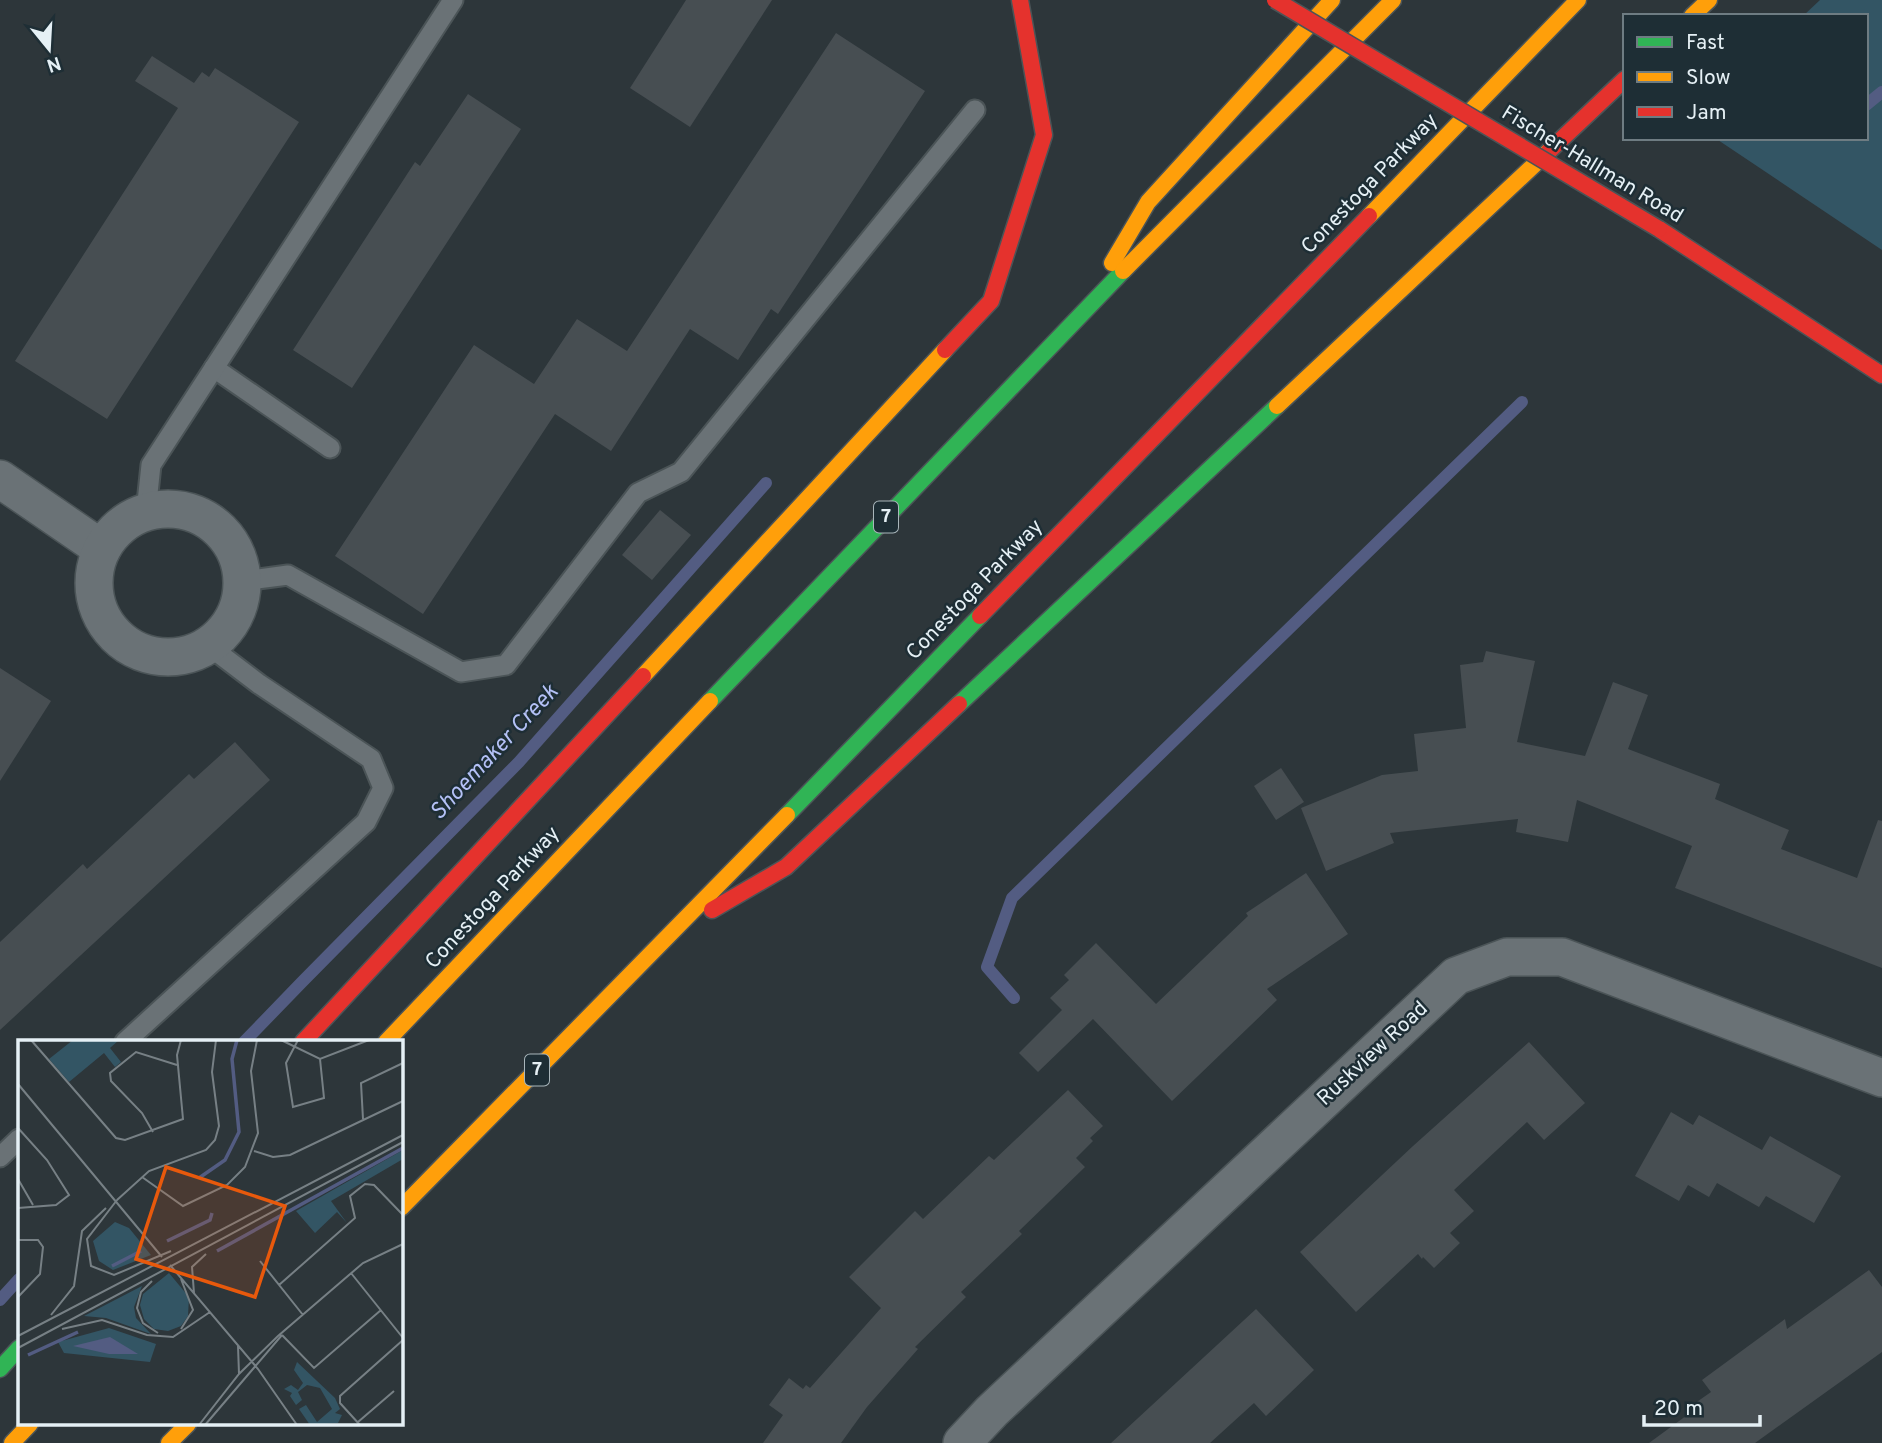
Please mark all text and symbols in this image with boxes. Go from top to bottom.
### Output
north arrow [14,14,84,84]
legend [1623,14,1868,140]
text: Fast [1686,30,1725,57]
text: N [43,50,64,77]
text: Slow [1686,65,1731,92]
street label: Fischer-Hallman Road [1496,100,1688,230]
text: Jam [1686,100,1727,127]
street label: Conestoga Parkway [1296,108,1444,260]
road number: 7 [874,502,898,532]
street label: Conestoga Parkway [901,514,1049,666]
water label: Shoemaker Creek [425,679,566,827]
street label: Conestoga Parkway [420,821,566,975]
street label: Ruskview Road [1312,996,1434,1112]
inset map [18,1040,402,1426]
road number: 7 [525,1054,549,1086]
scale bar [1644,1384,1759,1428]
text: 20 m [1654,1396,1703,1423]

